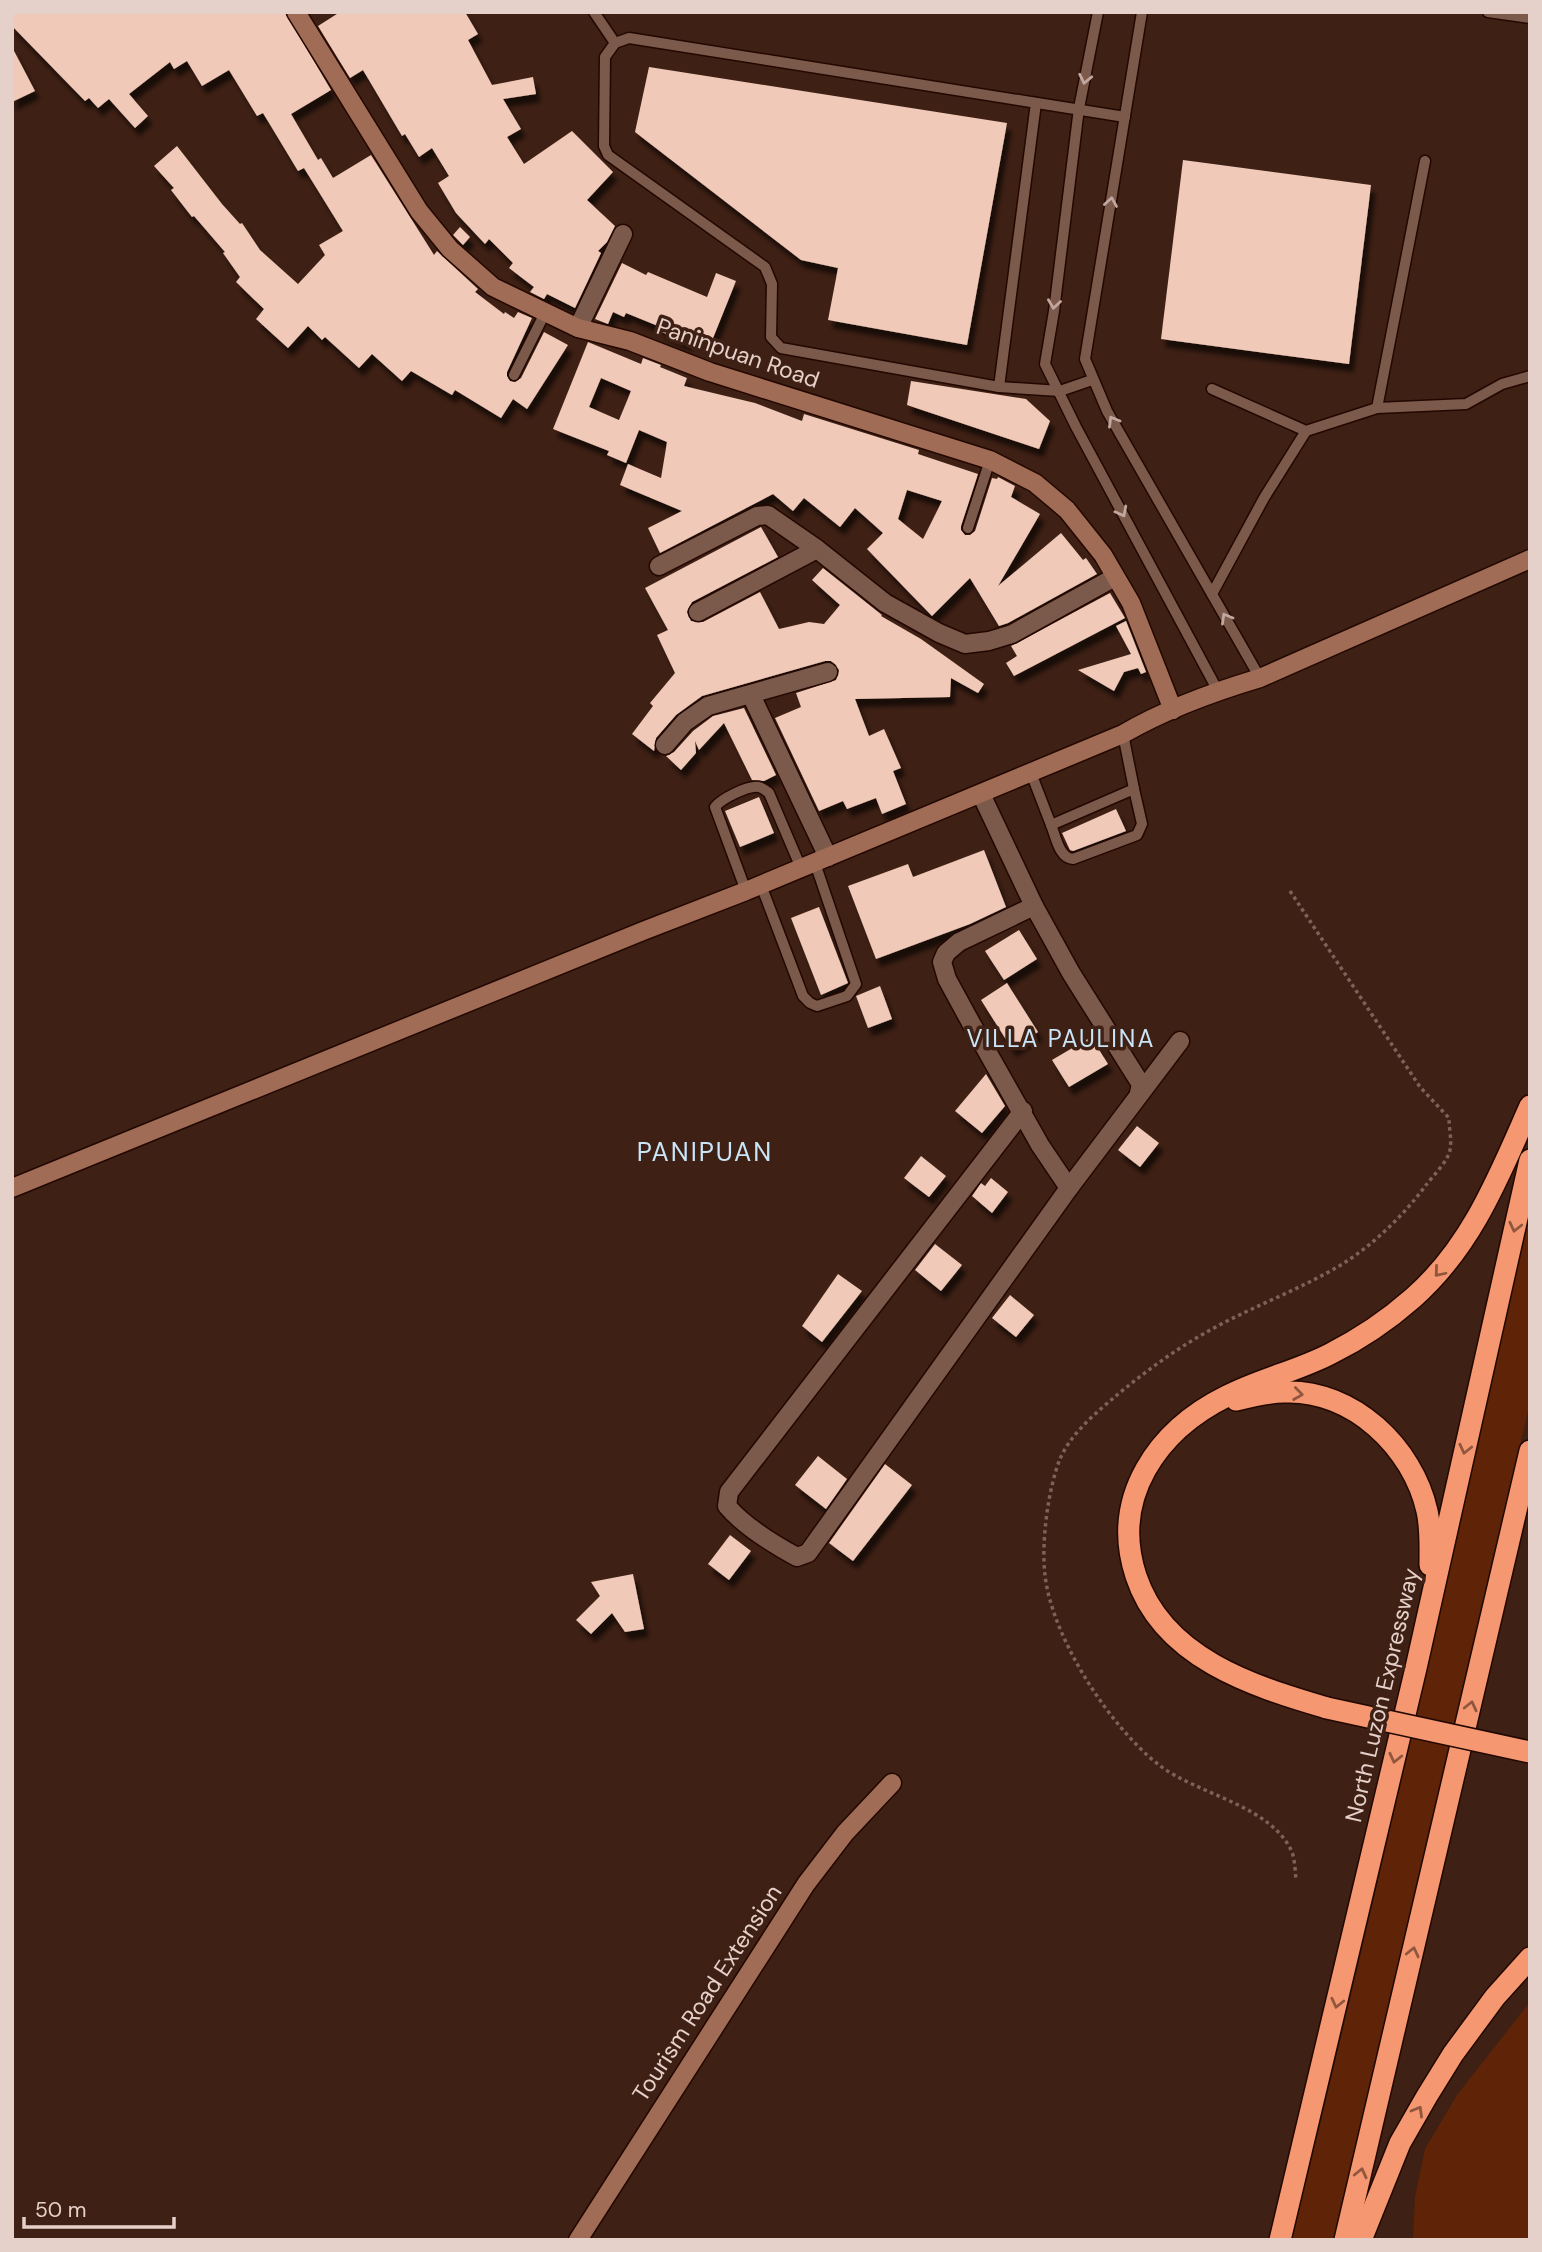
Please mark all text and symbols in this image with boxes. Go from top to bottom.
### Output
one-way arrow [1078,73,1093,85]
one-way arrow [1103,196,1118,208]
one-way arrow [1047,299,1062,310]
street label: Paninpuan Road [653,311,823,395]
one-way arrow [1108,416,1121,429]
one-way arrow [1114,505,1127,518]
one-way arrow [1221,613,1234,626]
district label: VILLA PAULINA [967,1023,1155,1054]
district label: PANIPUAN [637,1135,773,1169]
one-way arrow [1509,1221,1523,1233]
one-way arrow [1435,1264,1447,1277]
one-way arrow [1292,1386,1304,1401]
one-way arrow [1459,1443,1474,1455]
street label: North Luzon Expressway [1338,1565,1426,1825]
one-way arrow [1462,1701,1477,1713]
one-way arrow [1388,1752,1403,1764]
street label: Tourism Road Extension [626,1879,788,2107]
one-way arrow [1405,1946,1419,1958]
one-way arrow [1330,1997,1345,2009]
one-way arrow [1410,2105,1423,2118]
one-way arrow [1353,2167,1367,2179]
scale bar [24,2186,175,2230]
text: 50 m [35,2196,86,2224]

